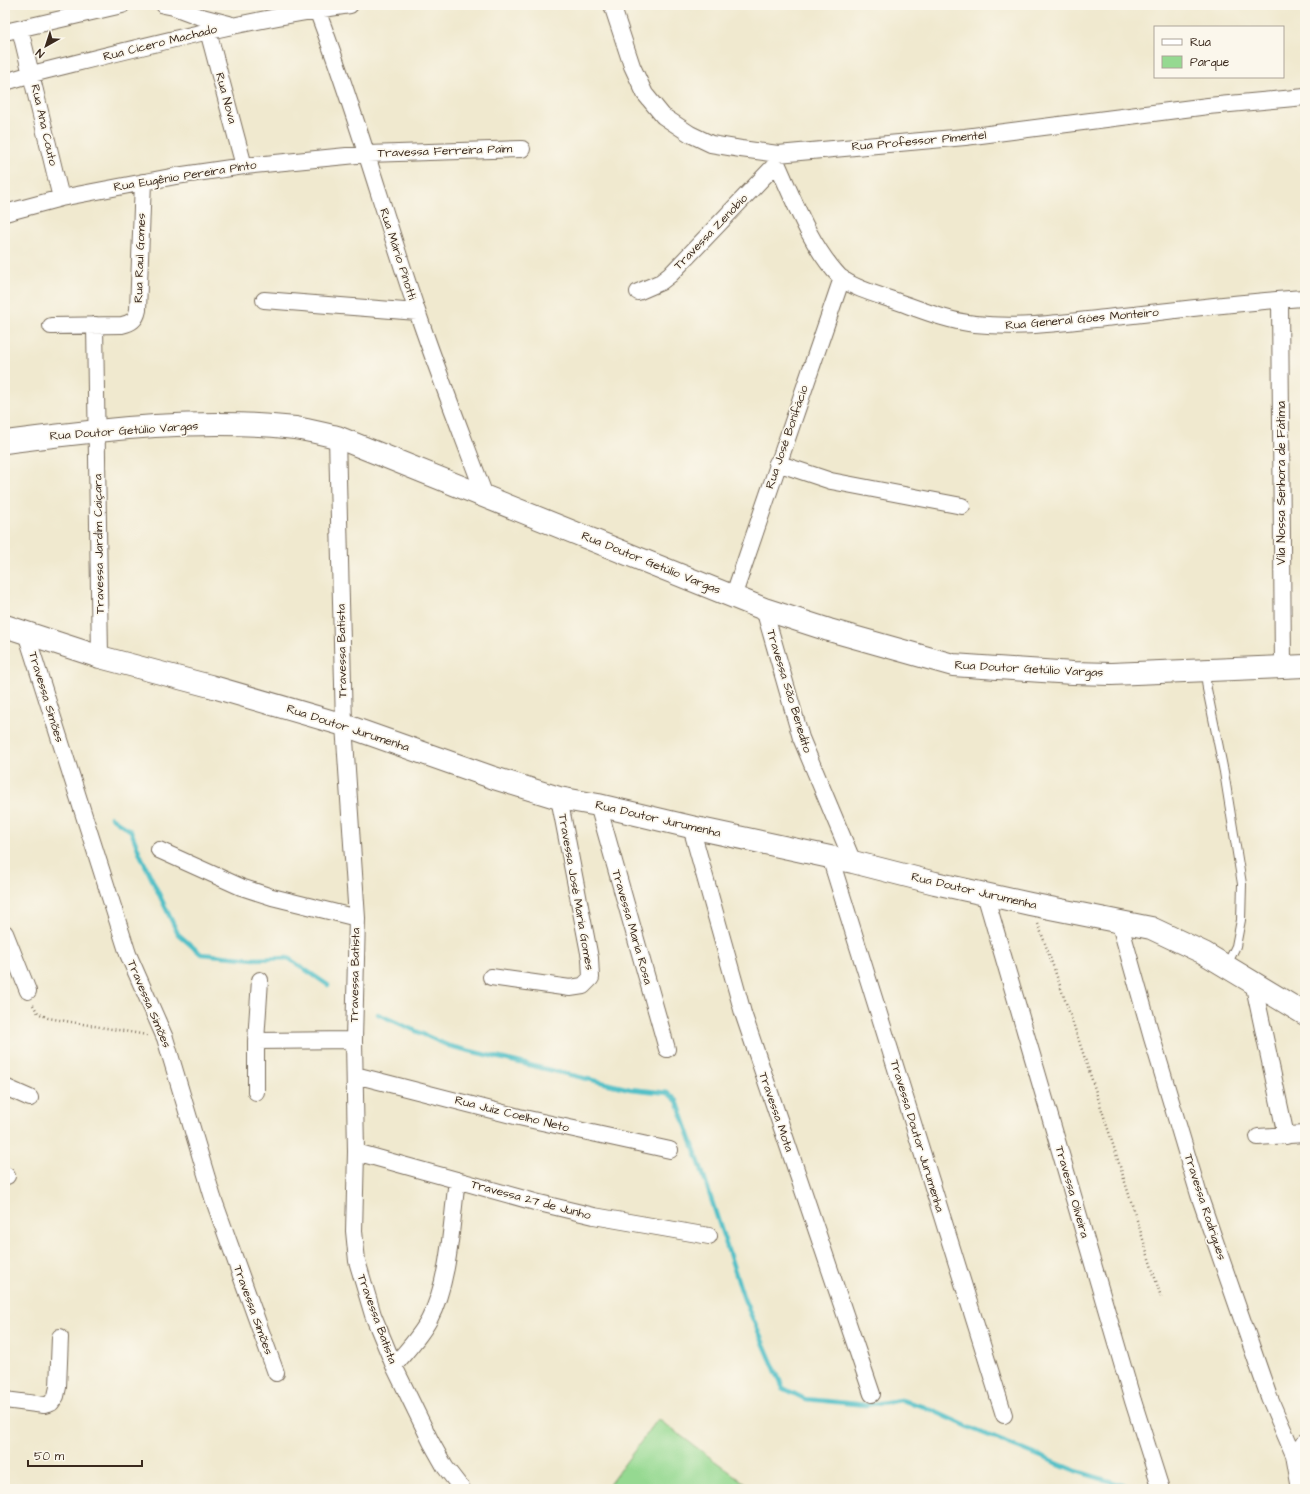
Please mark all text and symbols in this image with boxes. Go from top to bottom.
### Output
street label: Rua Cícero Machado [101,21,219,65]
north arrow [26,26,66,66]
legend [1154,26,1284,78]
text: Rua [1190,34,1211,51]
text: N [33,45,47,61]
text: Parque [1190,54,1230,71]
street label: Rua Nova [211,71,241,125]
street label: Rua Ana Couto [26,83,62,168]
street label: Rua Professor Pimentel [851,127,987,155]
street label: Travessa Ferreira Paim [377,140,513,162]
street label: Rua Eugênio Pereira Pinto [112,156,258,197]
street label: Travessa Zenobio [670,190,752,274]
street label: Rua Mário Pinotti [375,206,421,302]
street label: Rua Raul Gomes [130,213,150,303]
street label: Rua General Góes Monteiro [1005,304,1160,334]
street label: Rua José Bonifácio [761,383,813,491]
street label: Vila Nossa Senhora de Fátima [1273,401,1290,565]
street label: Rua Doutor Getúlio Vargas [49,417,199,446]
street label: Travessa Jardim Caiçara [89,474,109,614]
street label: Rua Doutor Getúlio Vargas [578,527,723,600]
street label: Travessa Batista [333,604,351,698]
street label: Travessa São Benedito [762,627,816,755]
street label: Travessa Simões [24,650,68,744]
street label: Rua Doutor Getúlio Vargas [954,657,1104,682]
street label: Rua Doutor Jurumenha [284,700,412,756]
street label: Rua Doutor Jurumenha [594,796,722,842]
street label: Travessa José Maria Gomes [554,812,598,972]
street label: Travessa Maria Rosa [607,868,657,986]
street label: Rua Doutor Jurumenha [910,868,1038,914]
street label: Travessa Batista [346,928,364,1022]
street label: Travessa Simões [123,957,175,1051]
street label: Travessa Doutor Jurumenha [886,1058,948,1214]
street label: Travessa Mota [754,1070,798,1154]
street label: Rua Juiz Coelho Neto [453,1092,571,1136]
street label: Travessa Oliveira [1051,1144,1093,1240]
street label: Travessa Rodrigues [1179,1152,1230,1263]
street label: Travessa 27 de Junho [469,1176,593,1224]
street label: Travessa Simões [229,1263,277,1357]
street label: Travessa Batista [353,1272,401,1366]
scale bar [28,1442,142,1468]
text: 50 m [34,1448,65,1465]

